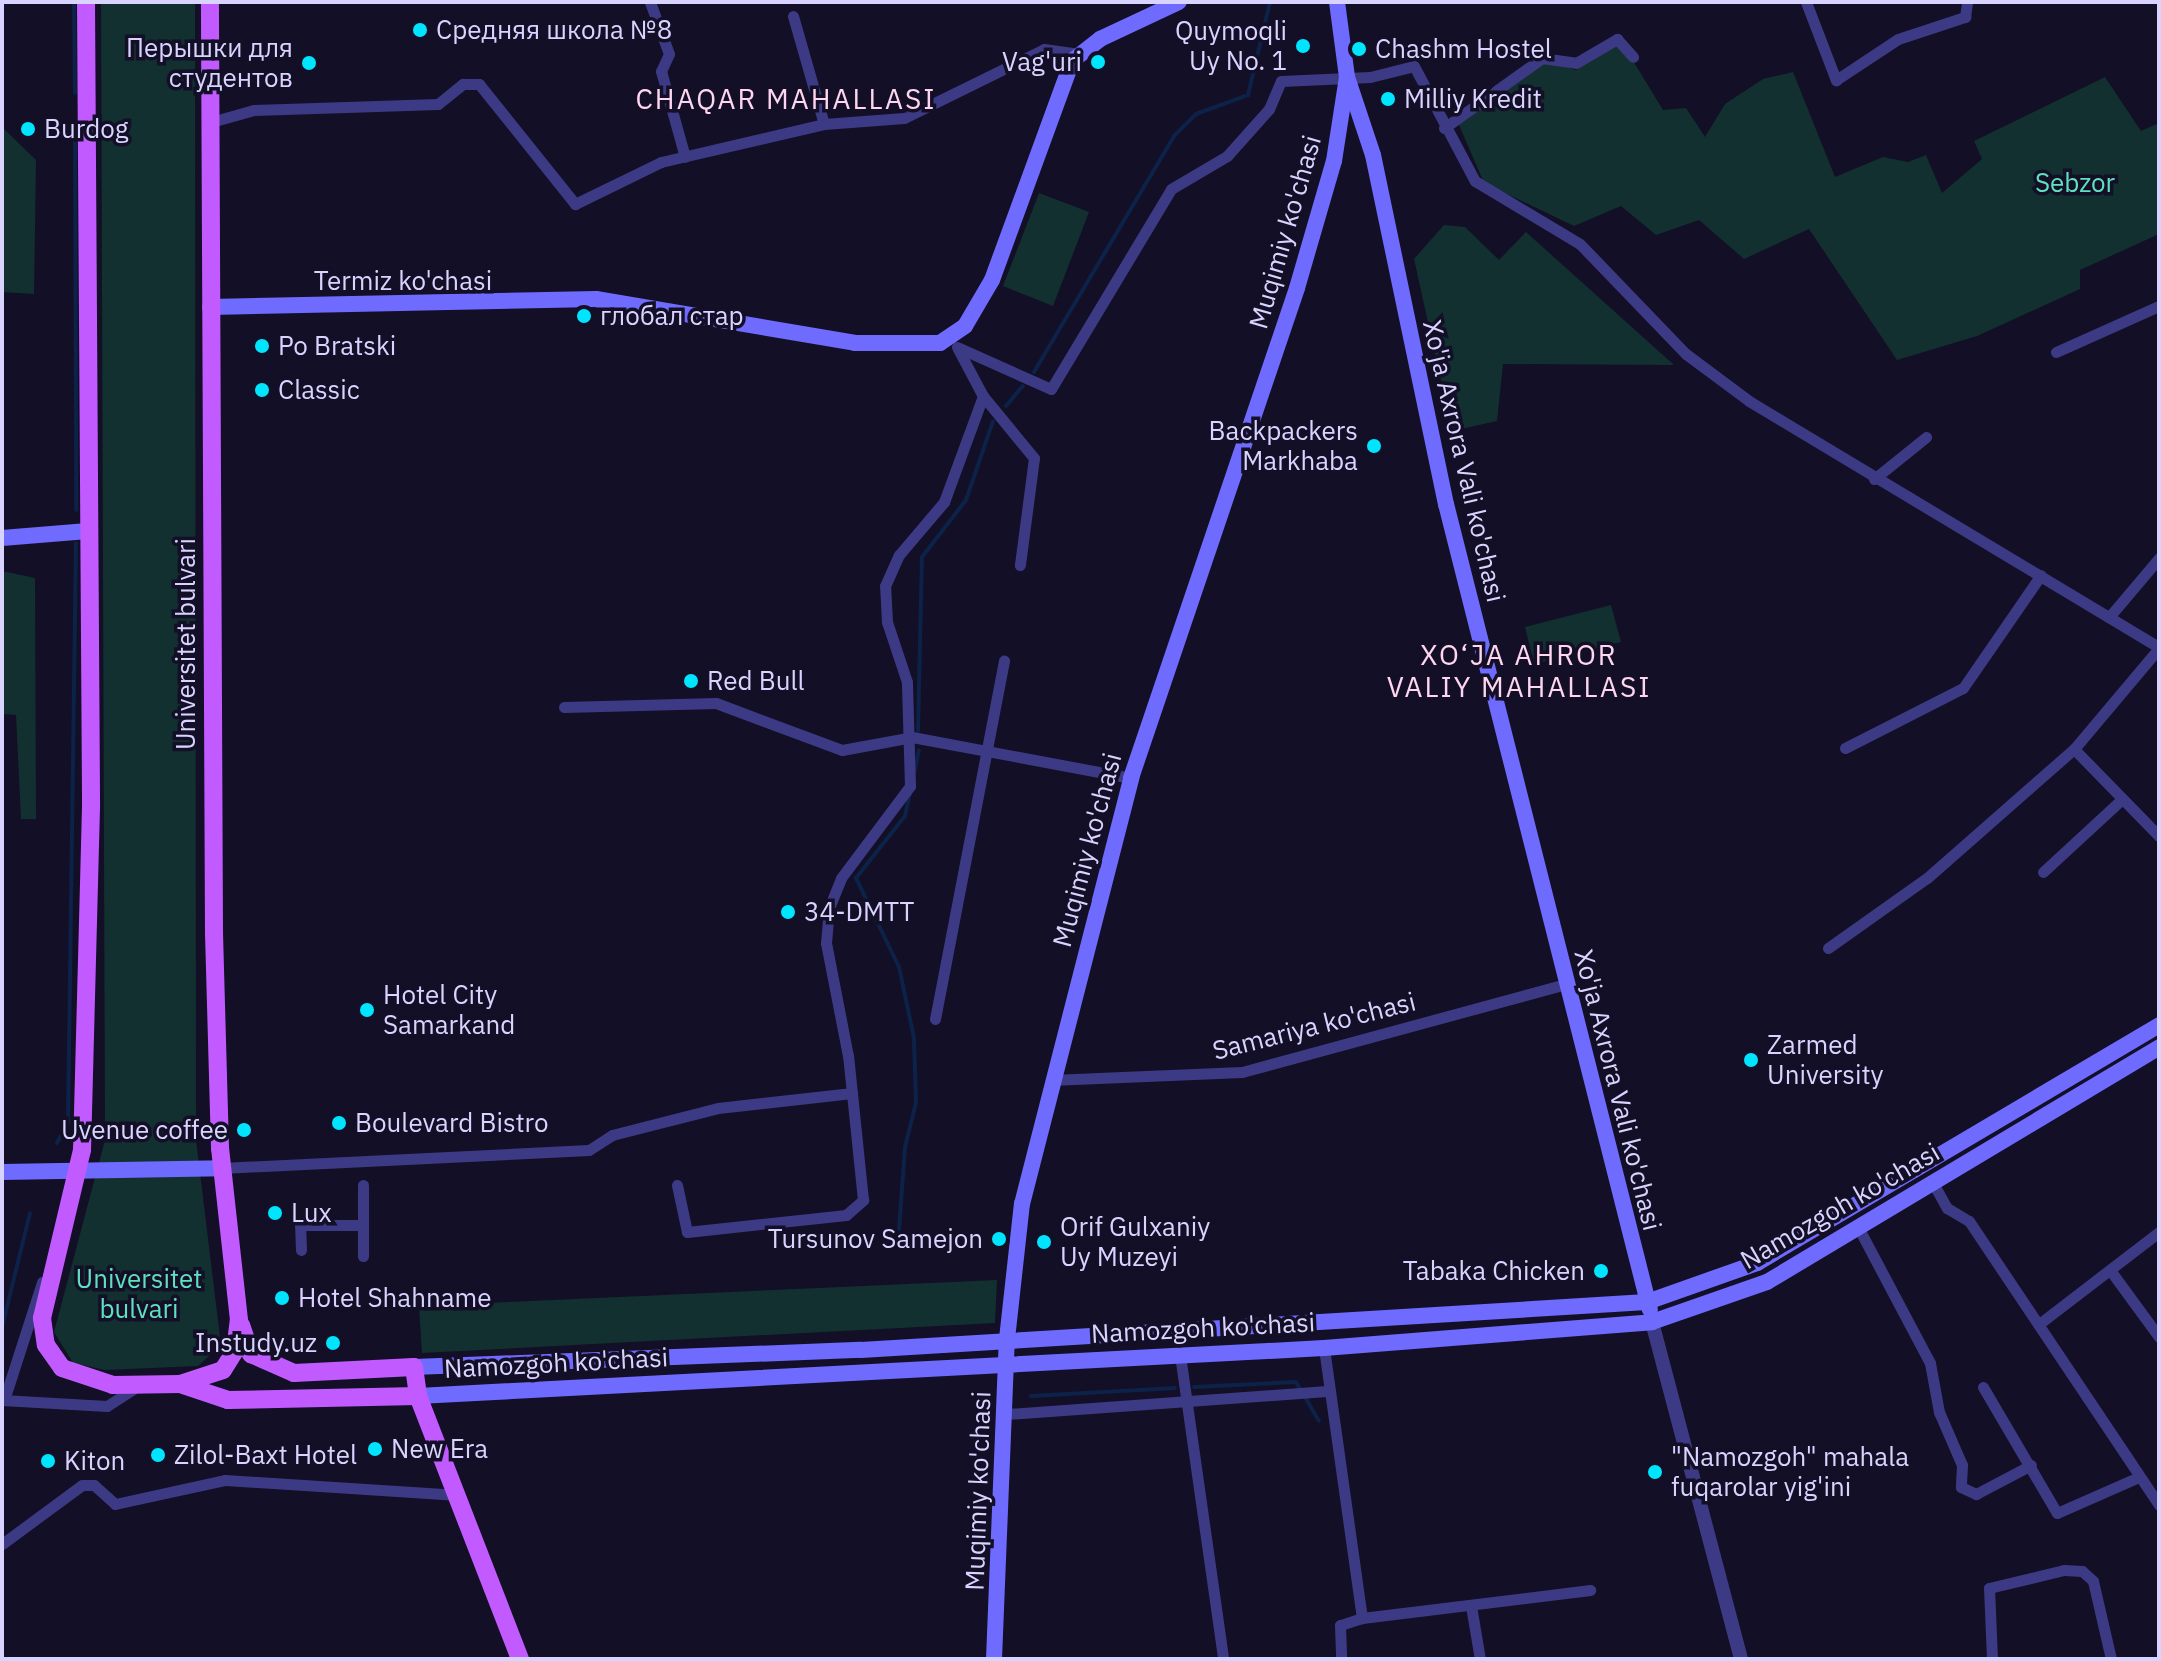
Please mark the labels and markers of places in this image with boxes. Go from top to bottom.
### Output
place label: Средняя школа №8 [436,14,672,46]
place label: Quymoqli Uy No. 1 [1175,15,1287,76]
marker: Средняя школа №8 [411,21,429,39]
place label: Перышки для студентов [126,32,293,94]
place label: Chashm Hostel [1375,33,1552,65]
marker: Quymoqli Uy No. 1 [1294,37,1312,55]
marker: Chashm Hostel [1350,40,1368,58]
place label: Vag'uri [1002,46,1082,78]
marker: Vag'uri [1089,53,1107,71]
marker: Перышки для студентов [300,54,318,72]
place label: Milliy Kredit [1404,83,1542,115]
marker: Milliy Kredit [1379,90,1397,108]
place label: Burdog [44,113,128,145]
marker: Burdog [19,120,37,138]
place label: глобал стар [600,300,744,332]
marker: глобал стар [575,307,593,325]
place label: Po Bratski [278,330,396,362]
marker: Po Bratski [253,337,271,355]
place label: Classic [278,374,360,406]
marker: Classic [253,381,271,399]
place label: Backpackers Markhaba [1209,415,1358,476]
marker: Backpackers Markhaba [1365,437,1383,455]
place label: Red Bull [707,665,804,697]
marker: Red Bull [682,672,700,690]
place label: 34-DMTT [804,896,914,928]
marker: 34-DMTT [779,903,797,921]
place label: Hotel City Samarkand [383,979,515,1040]
marker: Hotel City Samarkand [358,1001,376,1019]
place label: Zarmed University [1767,1029,1884,1090]
marker: Zarmed University [1742,1051,1760,1069]
place label: Boulevard Bistro [355,1107,549,1139]
place label: Uvenue coffee [61,1114,228,1146]
marker: Boulevard Bistro [330,1114,348,1132]
marker: Uvenue coffee [235,1121,253,1139]
place label: Lux [291,1197,332,1229]
marker: Lux [266,1204,284,1222]
place label: Orif Gulxaniy Uy Muzeyi [1060,1211,1210,1272]
place label: Tursunov Samejon [768,1223,983,1255]
marker: Tursunov Samejon [990,1230,1008,1248]
marker: Orif Gulxaniy Uy Muzeyi [1035,1233,1053,1251]
place label: Tabaka Chicken [1403,1255,1585,1287]
marker: Tabaka Chicken [1592,1262,1610,1280]
place label: Hotel Shahname [298,1282,492,1314]
marker: Hotel Shahname [273,1289,291,1307]
place label: Instudy.uz [195,1327,317,1359]
marker: Instudy.uz [324,1334,342,1352]
place label: New Era [391,1433,488,1465]
place label: Zilol-Baxt Hotel [174,1439,357,1471]
marker: New Era [366,1440,384,1458]
place label: "Namozgoh" mahala fuqarolar yig'ini [1671,1441,1909,1502]
place label: Kiton [64,1445,125,1477]
marker: Zilol-Baxt Hotel [149,1446,167,1464]
marker: Kiton [39,1452,57,1470]
marker: "Namozgoh" mahala fuqarolar yig'ini [1646,1463,1664,1481]

